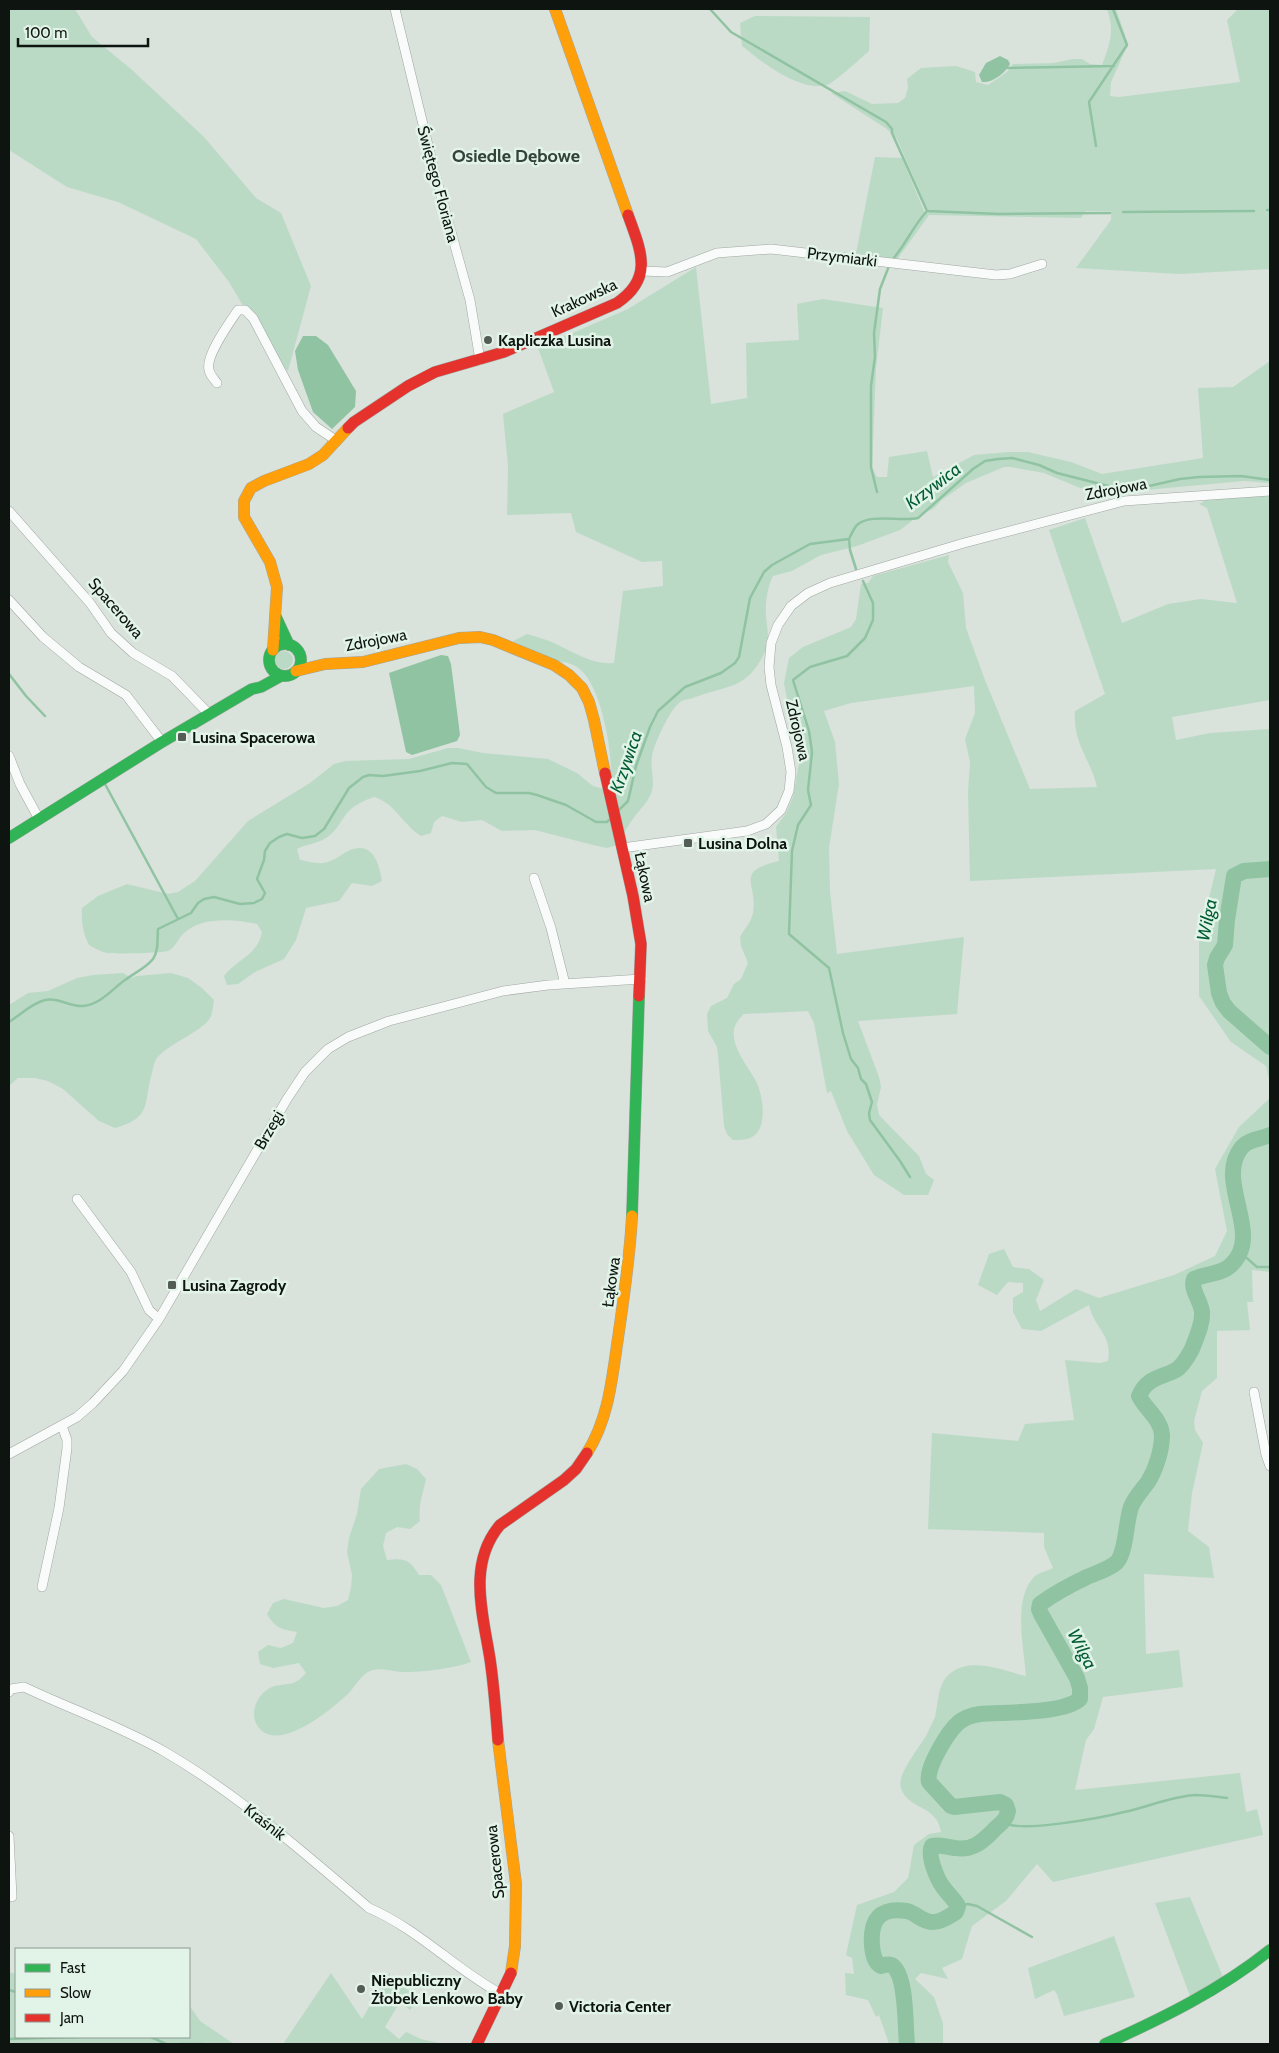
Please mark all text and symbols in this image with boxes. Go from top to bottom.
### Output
scale bar [18,15,148,47]
text: 100 m [25,24,67,42]
street label: Świętego Floriana [413,124,463,245]
district label: Osiedle Dębowe [452,145,580,167]
street label: Przymiarki [806,243,878,271]
street label: Krakowska [548,274,620,321]
place label: Kapliczka Lusina [498,331,611,350]
marker: Kapliczka Lusina [482,334,494,346]
water label: Krzywica [901,458,965,514]
street label: Zdrojowa [1084,474,1149,504]
street label: Spacerowa [85,574,148,642]
street label: Zdrojowa [344,625,409,655]
street label: Zdrojowa [782,698,814,763]
place label: Lusina Spacerowa [192,728,315,747]
water label: Krzywica [605,728,647,796]
marker: Lusina Spacerowa [176,731,188,743]
place label: Lusina Dolna [698,834,787,853]
marker: Lusina Dolna [682,837,694,849]
street label: Łąkowa [630,850,660,904]
water label: Wilga [1192,897,1222,943]
street label: Brzegi [250,1107,288,1153]
street label: Łąkowa [598,1255,624,1308]
place label: Lusina Zagrody [182,1276,287,1295]
marker: Lusina Zagrody [166,1279,178,1291]
water label: Wilga [1063,1625,1101,1673]
street label: Kraśnik [240,1800,290,1845]
street label: Spacerowa [482,1824,508,1900]
legend [15,1948,190,2038]
text: Fast [60,1959,85,1977]
place label: Niepubliczny Żłobek Lenkowo Baby [371,1971,523,2008]
marker: Niepubliczny Żłobek Lenkowo Baby [355,1983,367,1995]
text: Slow [60,1984,91,2002]
place label: Victoria Center [569,1997,672,2016]
marker: Victoria Center [553,2000,565,2012]
text: Jam [59,2009,84,2027]

